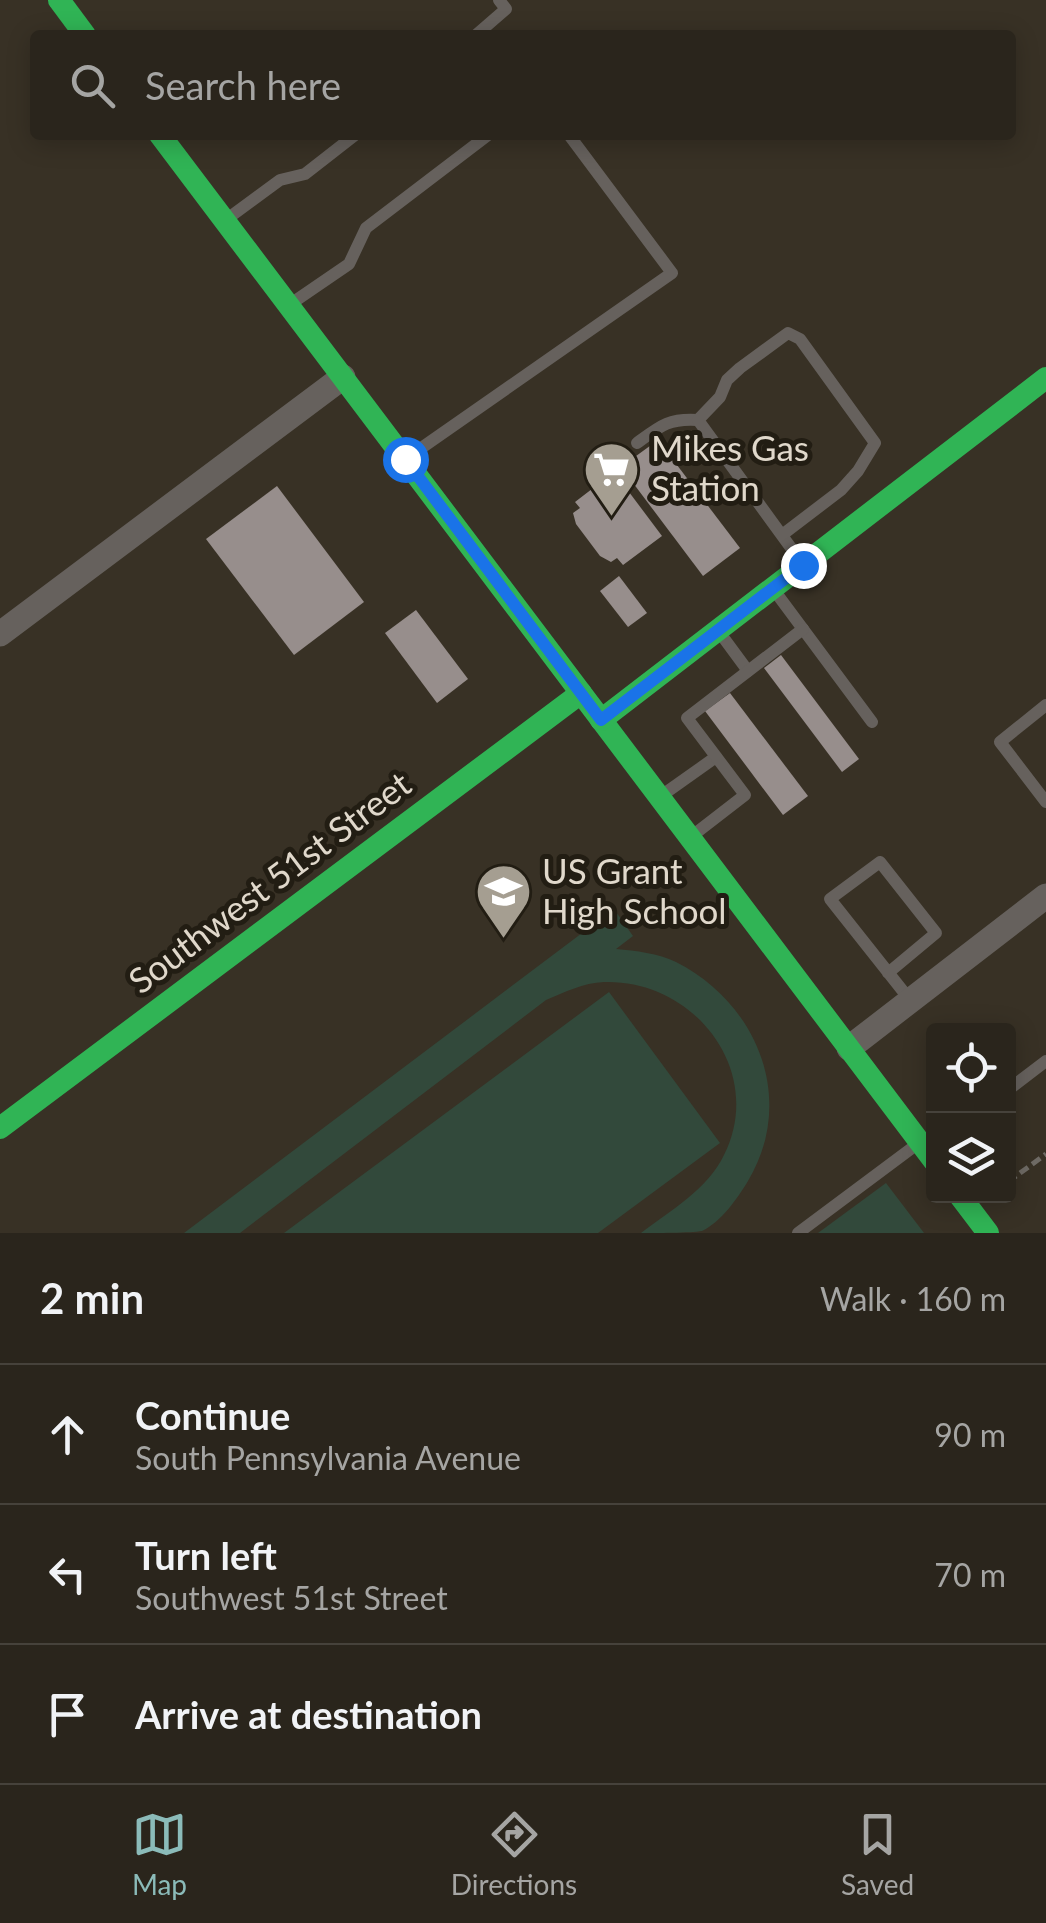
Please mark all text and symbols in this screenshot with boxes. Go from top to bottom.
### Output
search box [30,30,1016,140]
icon: search [65,58,120,113]
text: Search here [145,62,341,108]
place label: Mikes Gas Station [651,426,809,508]
route start [383,437,429,483]
supermarket icon: Mikes Gas Station [582,439,642,518]
route end [781,543,827,589]
street label: Southwest 51st Street [120,761,418,1001]
place label: US Grant High School [542,849,727,931]
school or university icon: US Grant High School [473,862,533,941]
map controls [926,1023,1016,1203]
button: locate [926,1023,1016,1113]
button: layers [926,1113,1016,1203]
text: 2 min [40,1273,144,1323]
text: Walk · 160 m [820,1279,1006,1318]
text: Continue [135,1392,290,1438]
icon: ahead [40,1407,95,1462]
text: 90 m [934,1415,1006,1454]
text: South Pennsylvania Avenue [135,1438,521,1477]
text: Turn left [135,1532,277,1578]
icon: left [40,1547,95,1602]
text: 70 m [934,1555,1006,1594]
text: Southwest 51st Street [135,1578,448,1617]
icon: arrive [40,1687,95,1742]
text: Arrive at destination [135,1691,482,1737]
tab: Map [132,1807,187,1901]
tab: Directions [451,1807,577,1901]
tab: Saved [841,1807,914,1901]

